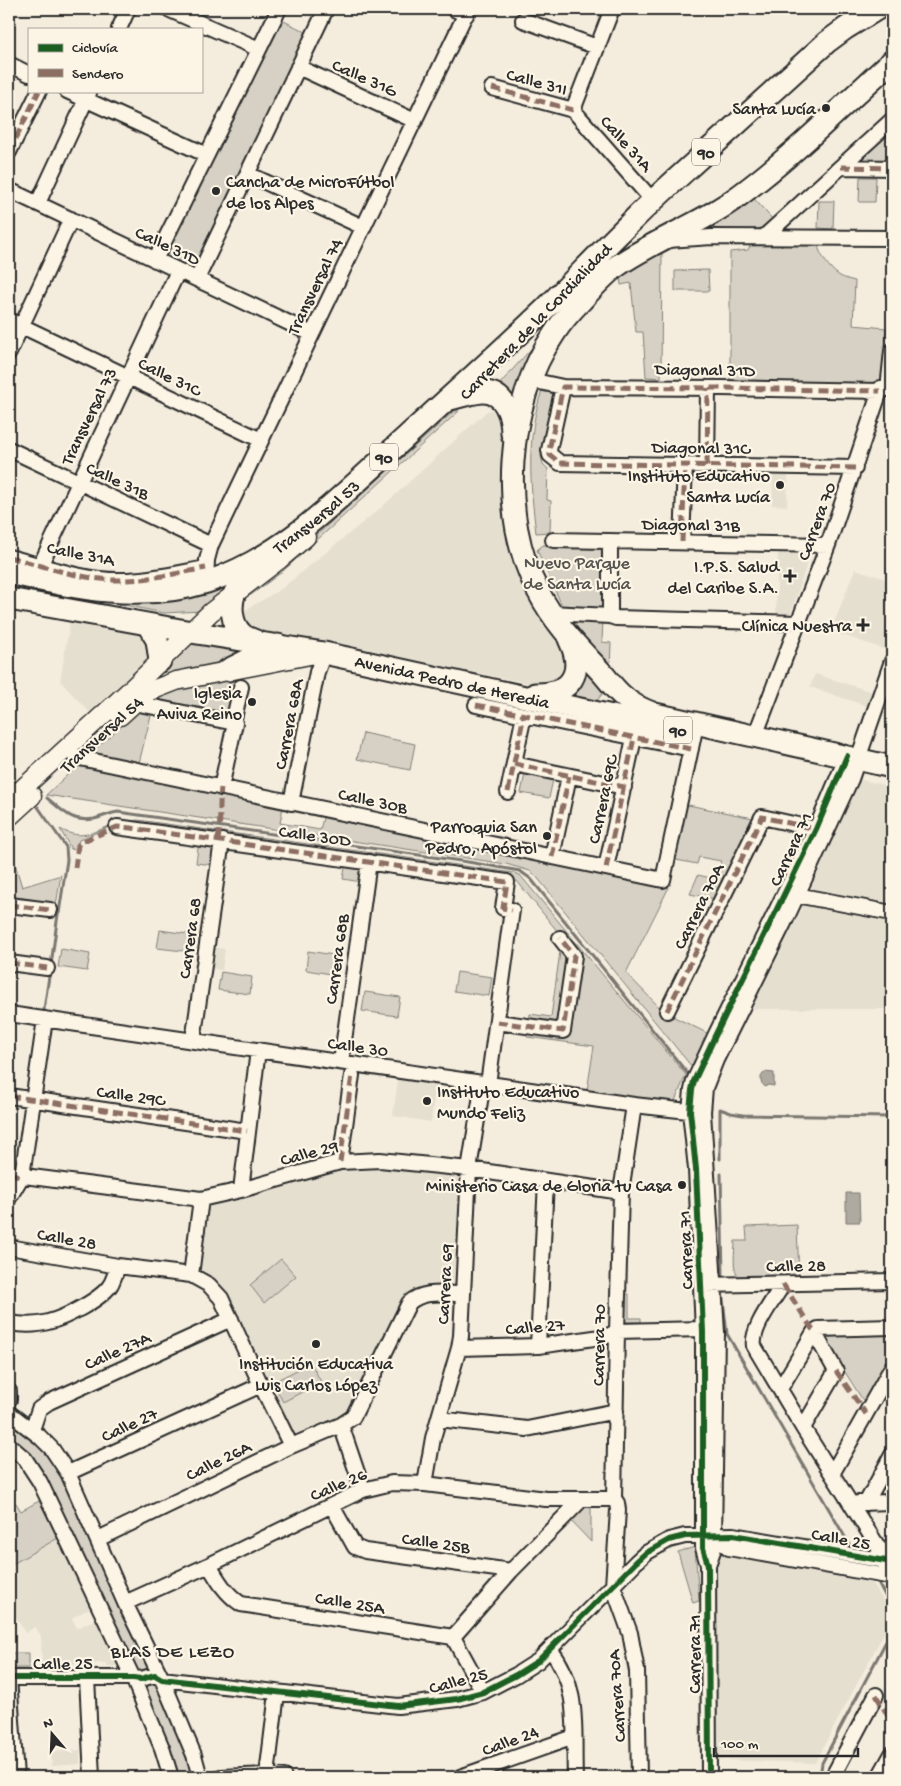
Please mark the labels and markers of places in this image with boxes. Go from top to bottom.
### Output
place label: Santa Lucía [732,100,817,121]
marker: Santa Lucía [820,102,832,114]
place label: Cancha de MicroFútbol de los Alpes [226,173,395,215]
marker: Cancha de MicroFútbol de los Alpes [210,185,222,197]
place label: Instituto Educativo Santa Lucía [628,467,771,509]
marker: Instituto Educativo Santa Lucía [774,479,786,491]
place label: I.P.S. Salud del Caribe S.A. [668,558,780,600]
marker: I.P.S. Salud del Caribe S.A. [783,569,797,583]
place label: Clínica Nuestra [742,617,853,638]
marker: Clínica Nuestra [856,618,870,632]
place label: Iglesia Aviva Reino [157,684,243,726]
marker: Iglesia Aviva Reino [246,696,258,708]
place label: Parroquia San Pedro, Apóstol [425,818,537,860]
marker: Parroquia San Pedro, Apóstol [541,830,553,842]
place label: Instituto Educativo Mundo Feliz [437,1083,579,1125]
marker: Instituto Educativo Mundo Feliz [421,1095,433,1107]
place label: Ministerio Casa de Gloria tu Casa [426,1177,673,1198]
marker: Ministerio Casa de Gloria tu Casa [676,1179,688,1191]
marker: Institución Educativa Luis Carlos López [310,1338,322,1350]
place label: Institución Educativa Luis Carlos López [239,1355,394,1397]

